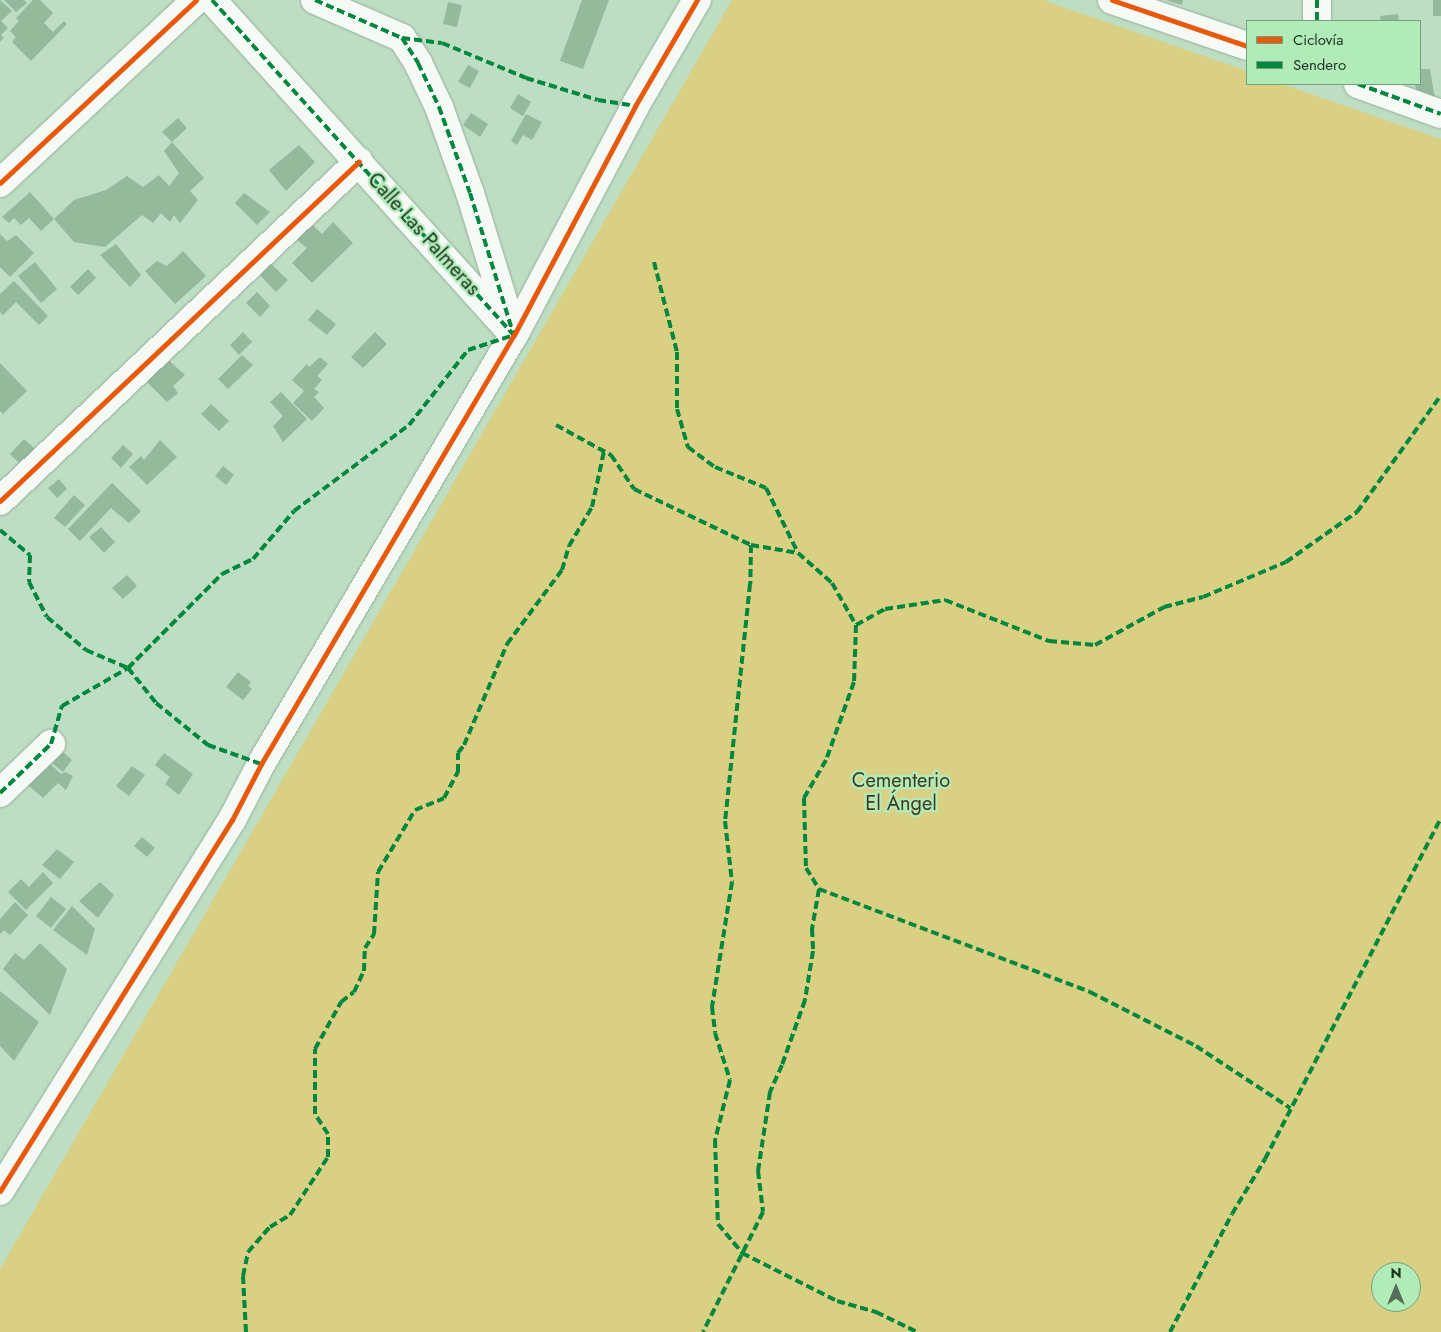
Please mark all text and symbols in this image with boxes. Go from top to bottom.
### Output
legend [1246,20,1421,85]
text: Ciclovía [1293,29,1343,51]
text: Sendero [1293,54,1346,76]
street label: Calle Las Palmeras [363,168,485,300]
park label: Cementerio El Ángel [852,768,950,815]
north arrow [1371,1262,1421,1312]
text: N [1390,1263,1402,1283]

